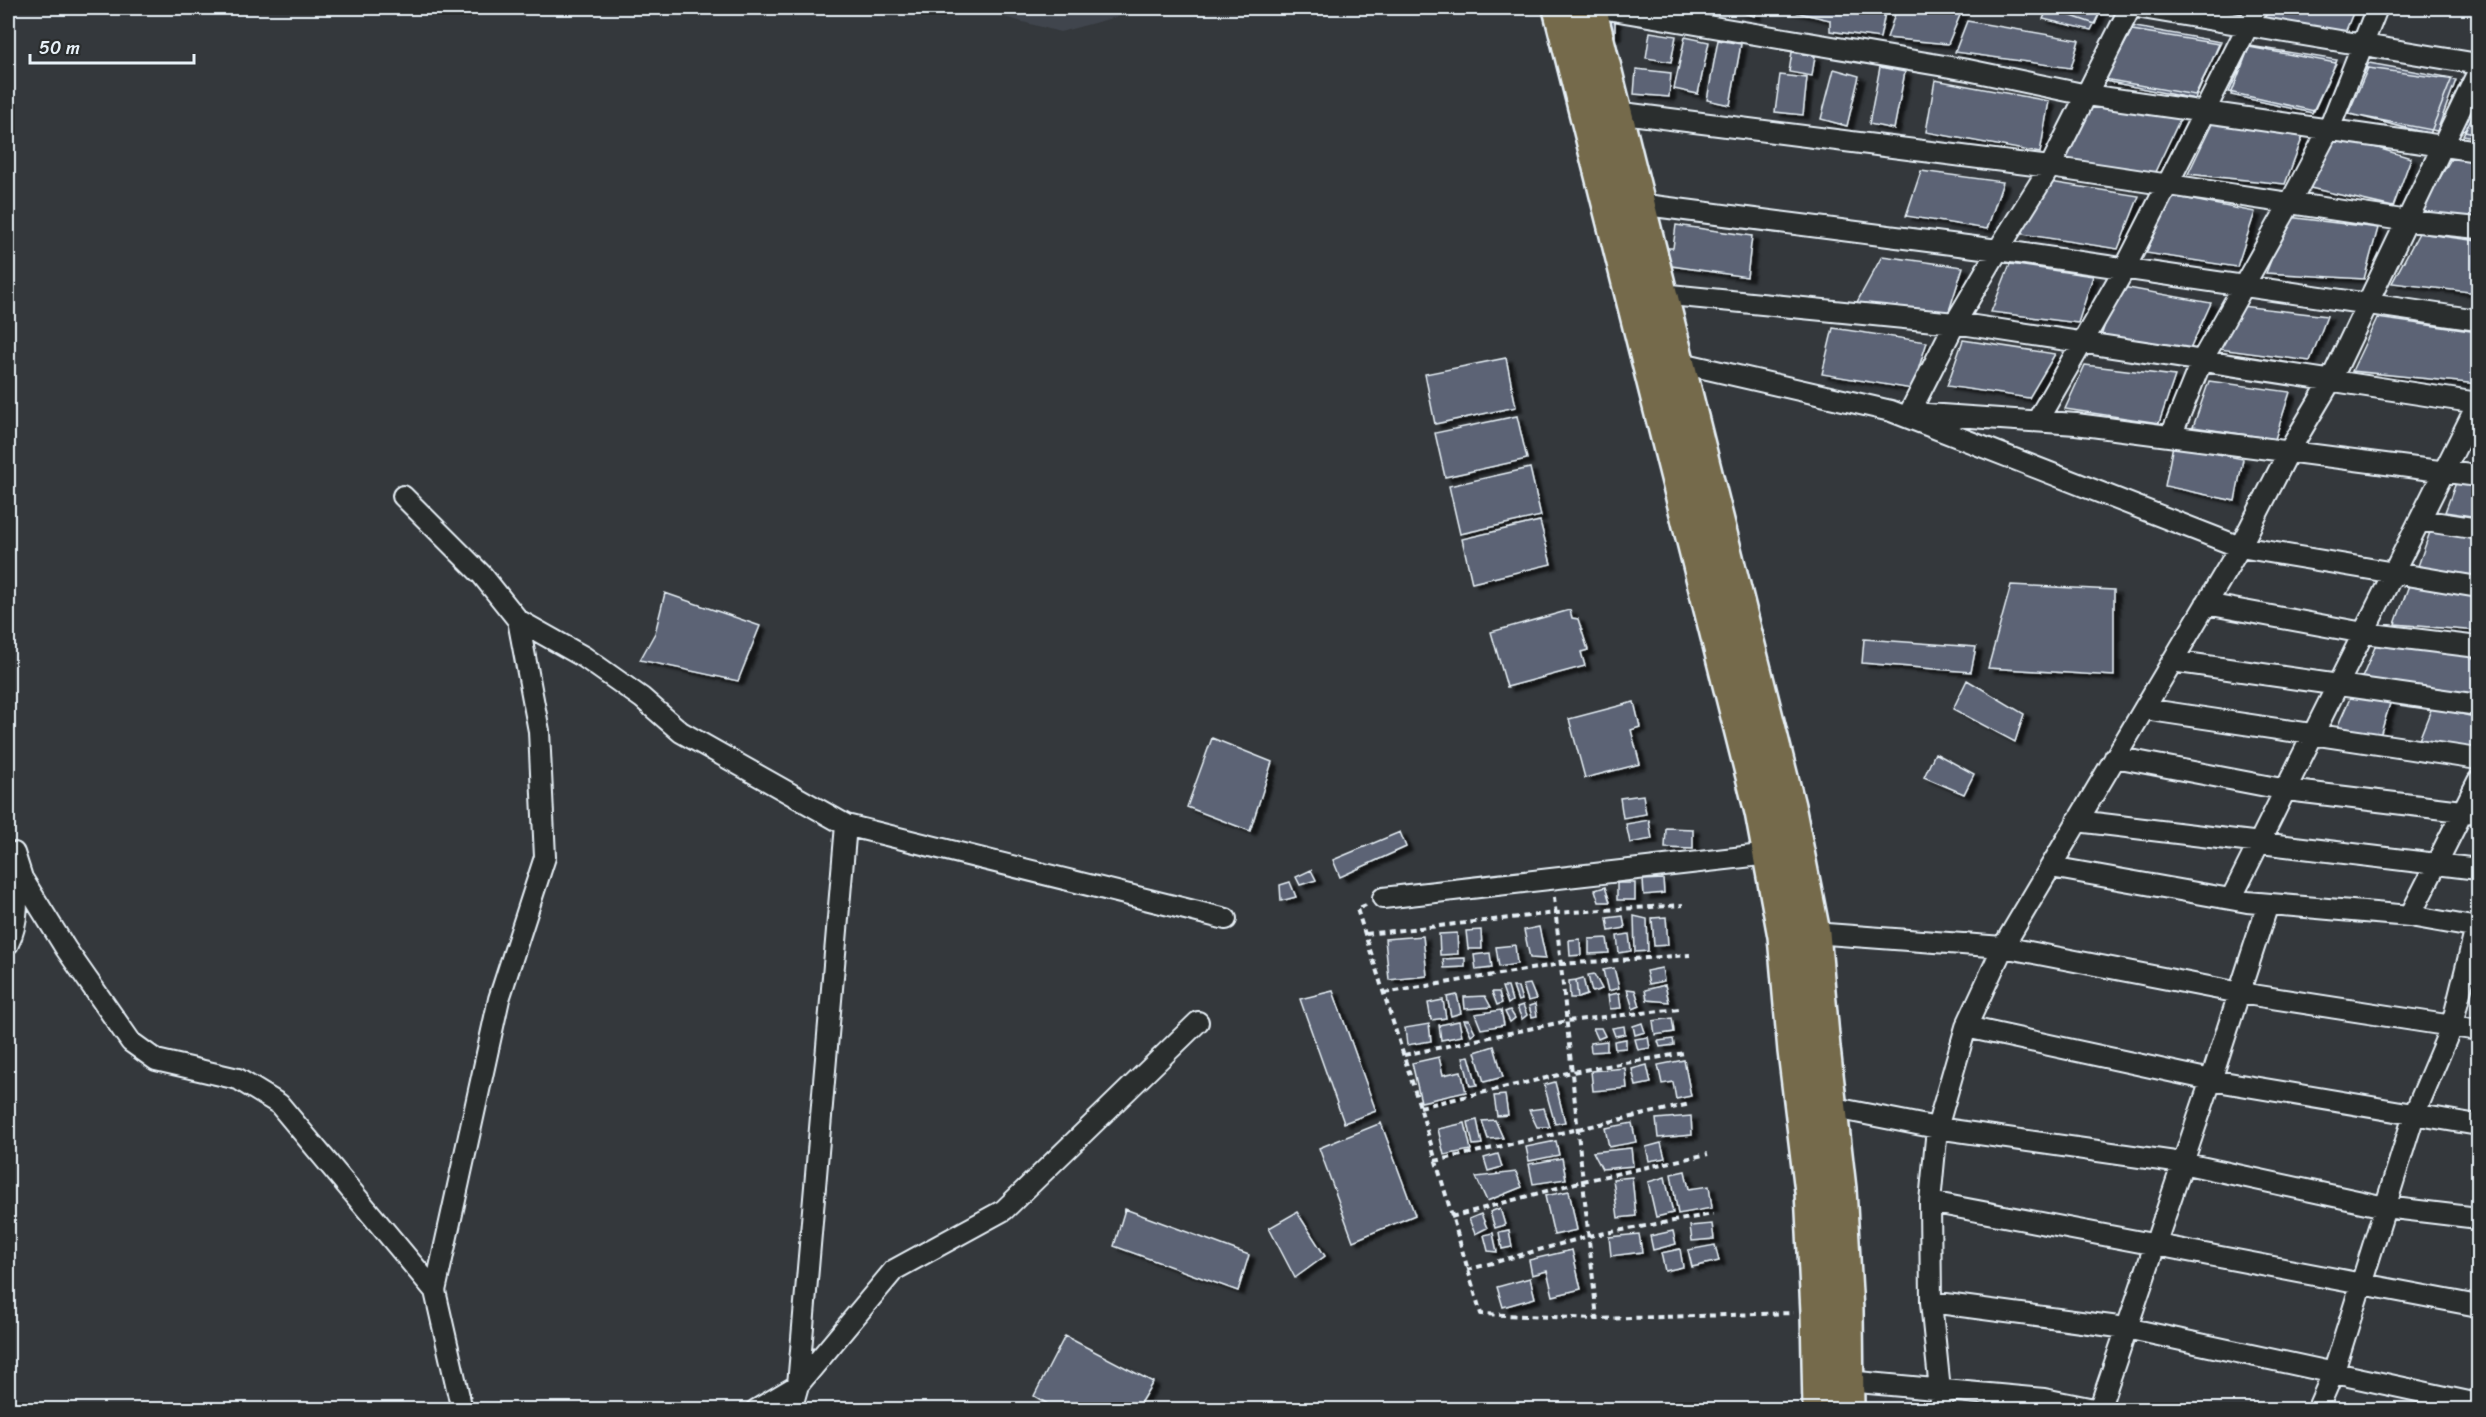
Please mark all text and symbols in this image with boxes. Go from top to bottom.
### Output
scale bar [30,27,194,65]
text: 50 m [39,32,80,64]

